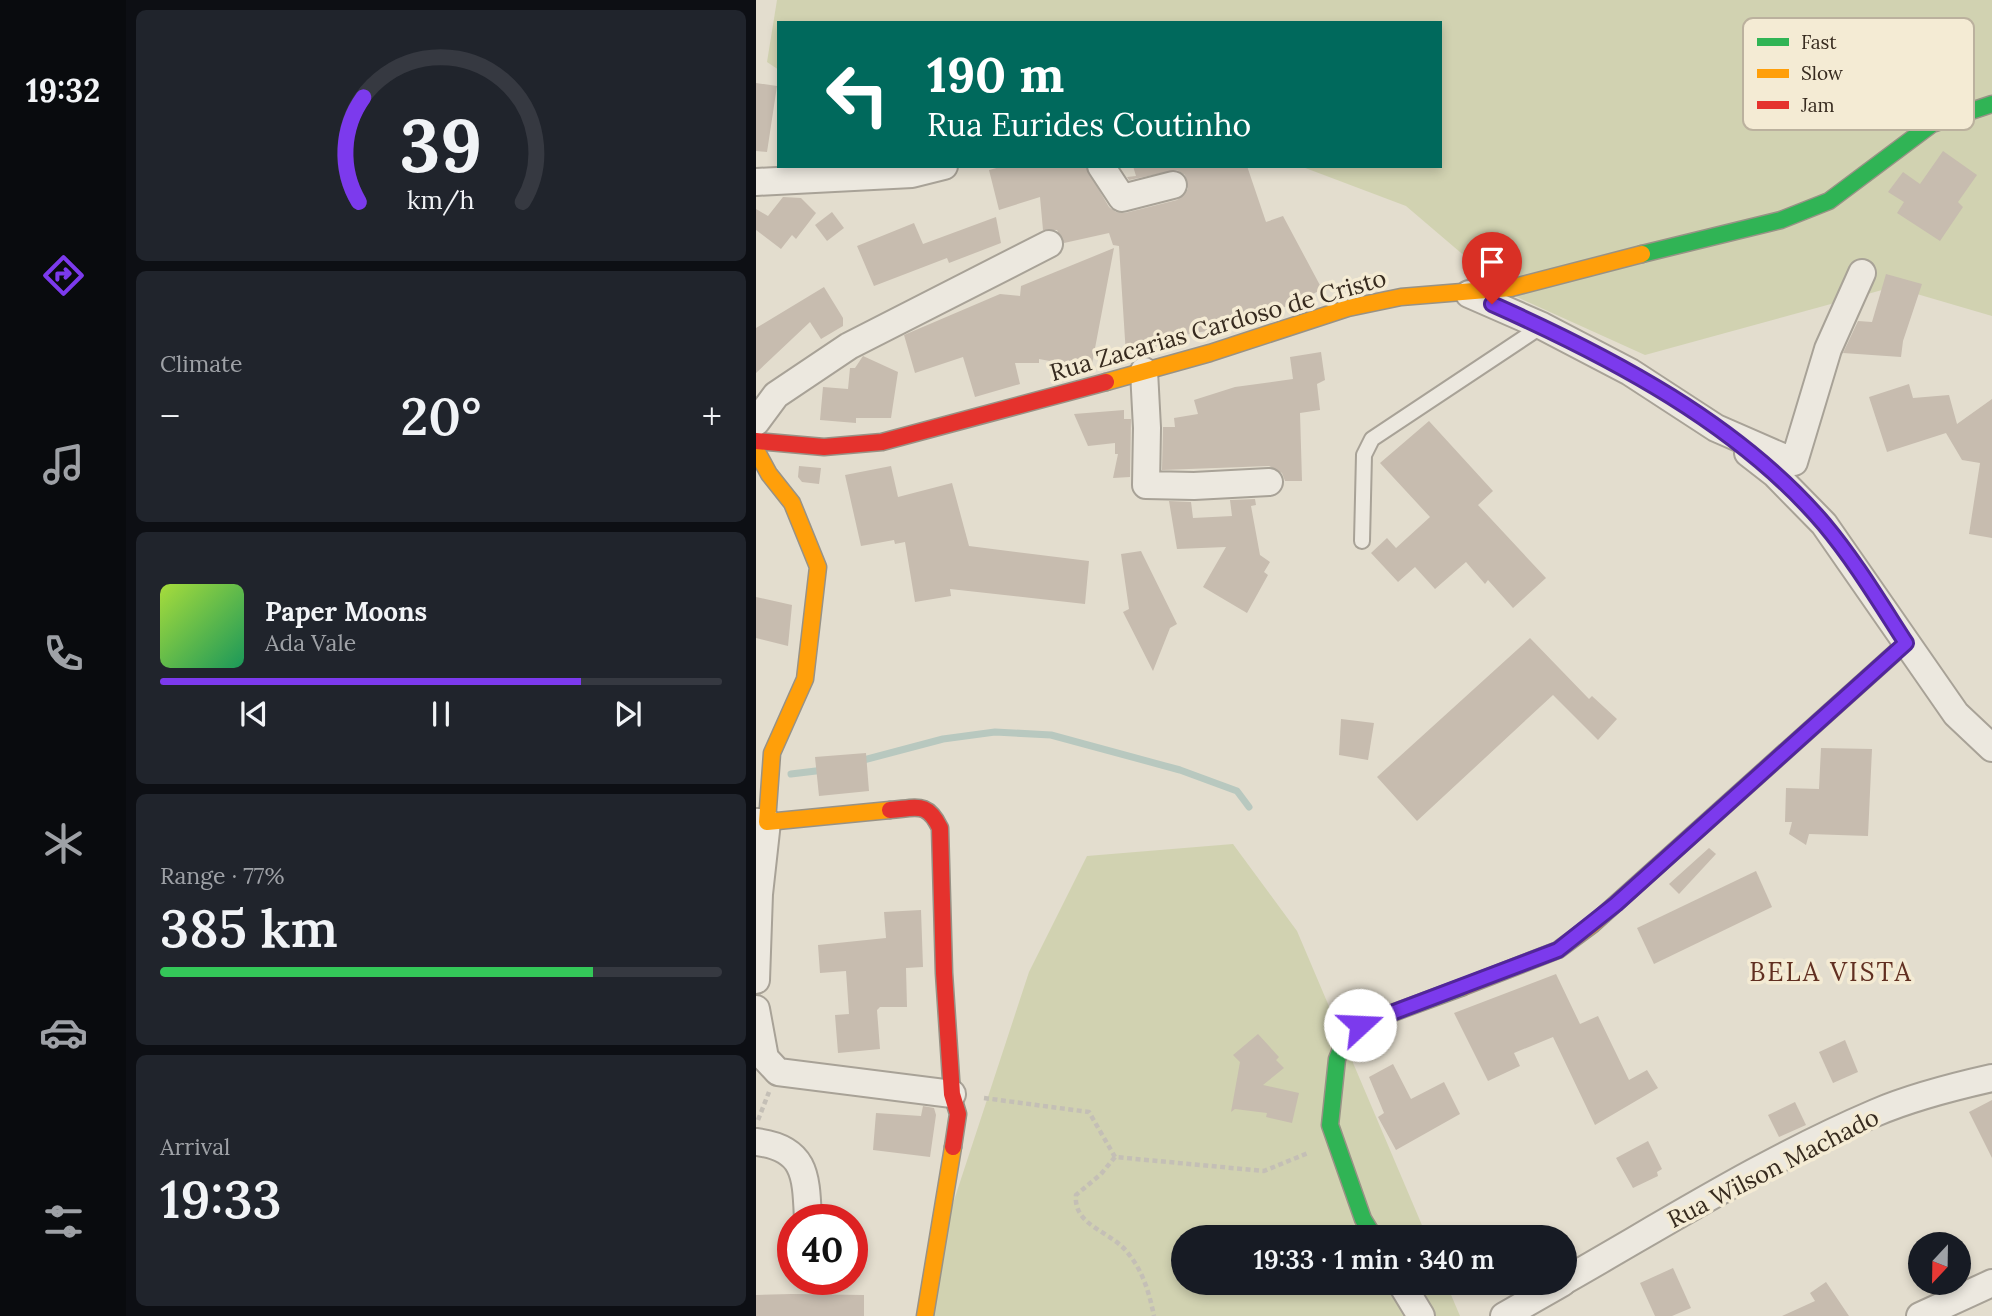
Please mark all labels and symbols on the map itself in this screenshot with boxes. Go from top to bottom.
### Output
legend [1743,18,1974,130]
text: Fast [1801,30,1837,54]
text: Slow [1801,61,1844,85]
text: Jam [1800,93,1835,117]
pin [1462,232,1522,304]
street label: Rua Zacarias Cardoso de Cristo [1046,262,1390,388]
district label: BELA VISTA [1749,955,1913,988]
position arrow [1323,988,1397,1062]
street label: Rua Wilson Machado [1662,1101,1884,1235]
speed limit sign: 40 [777,1204,868,1295]
north arrow [1908,1232,1970,1295]

